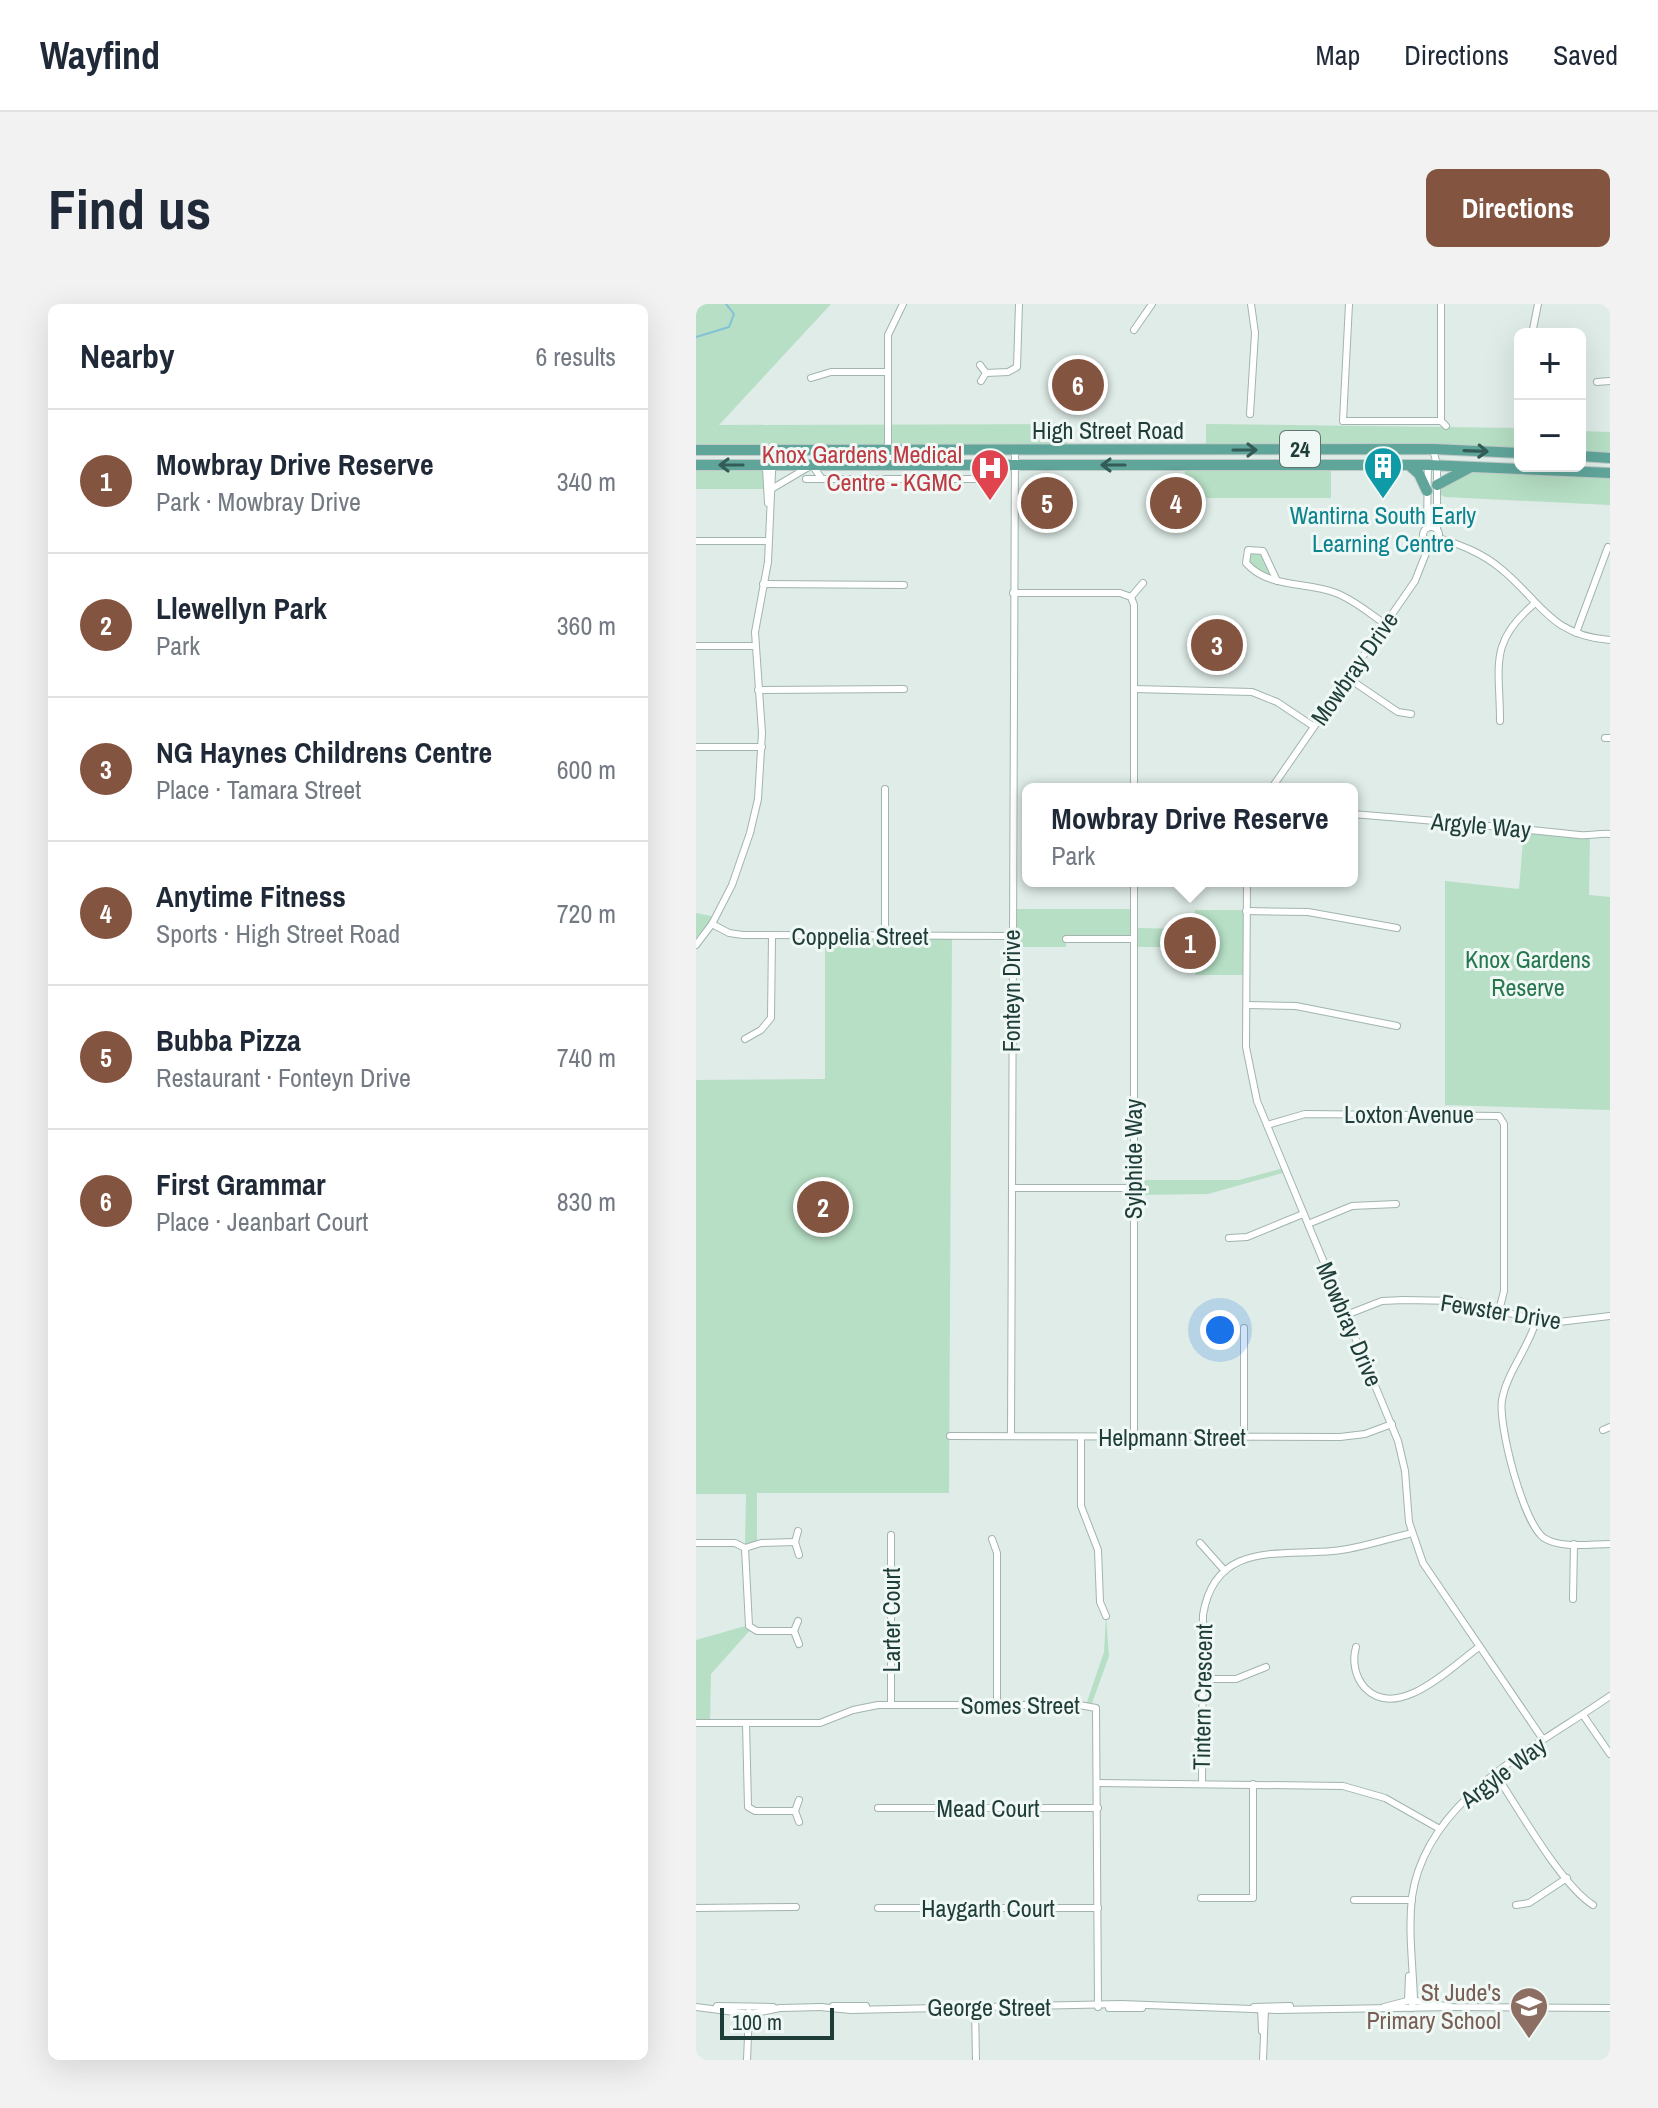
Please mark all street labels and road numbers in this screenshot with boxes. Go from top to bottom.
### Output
street label: High Street Road [1032,414,1184,446]
road number: 24 [1280,431,1320,467]
street label: Mowbray Drive [1303,605,1405,731]
street label: Argyle Way [1429,805,1532,845]
street label: Coppelia Street [792,920,929,952]
street label: Fonteyn Drive [995,930,1027,1052]
street label: Sylphide Way [1117,1098,1149,1219]
street label: Loxton Avenue [1344,1098,1474,1130]
street label: Mowbray Drive [1309,1257,1391,1391]
street label: Fewster Drive [1438,1286,1564,1336]
street label: Helpmann Street [1098,1421,1246,1453]
street label: Larter Court [875,1567,907,1673]
street label: Tintern Crescent [1185,1623,1219,1770]
street label: Somes Street [960,1689,1080,1721]
street label: Argyle Way [1453,1729,1553,1815]
street label: Mead Court [937,1792,1040,1824]
street label: Haygarth Court [921,1892,1055,1924]
street label: George Street [927,1991,1051,2023]

